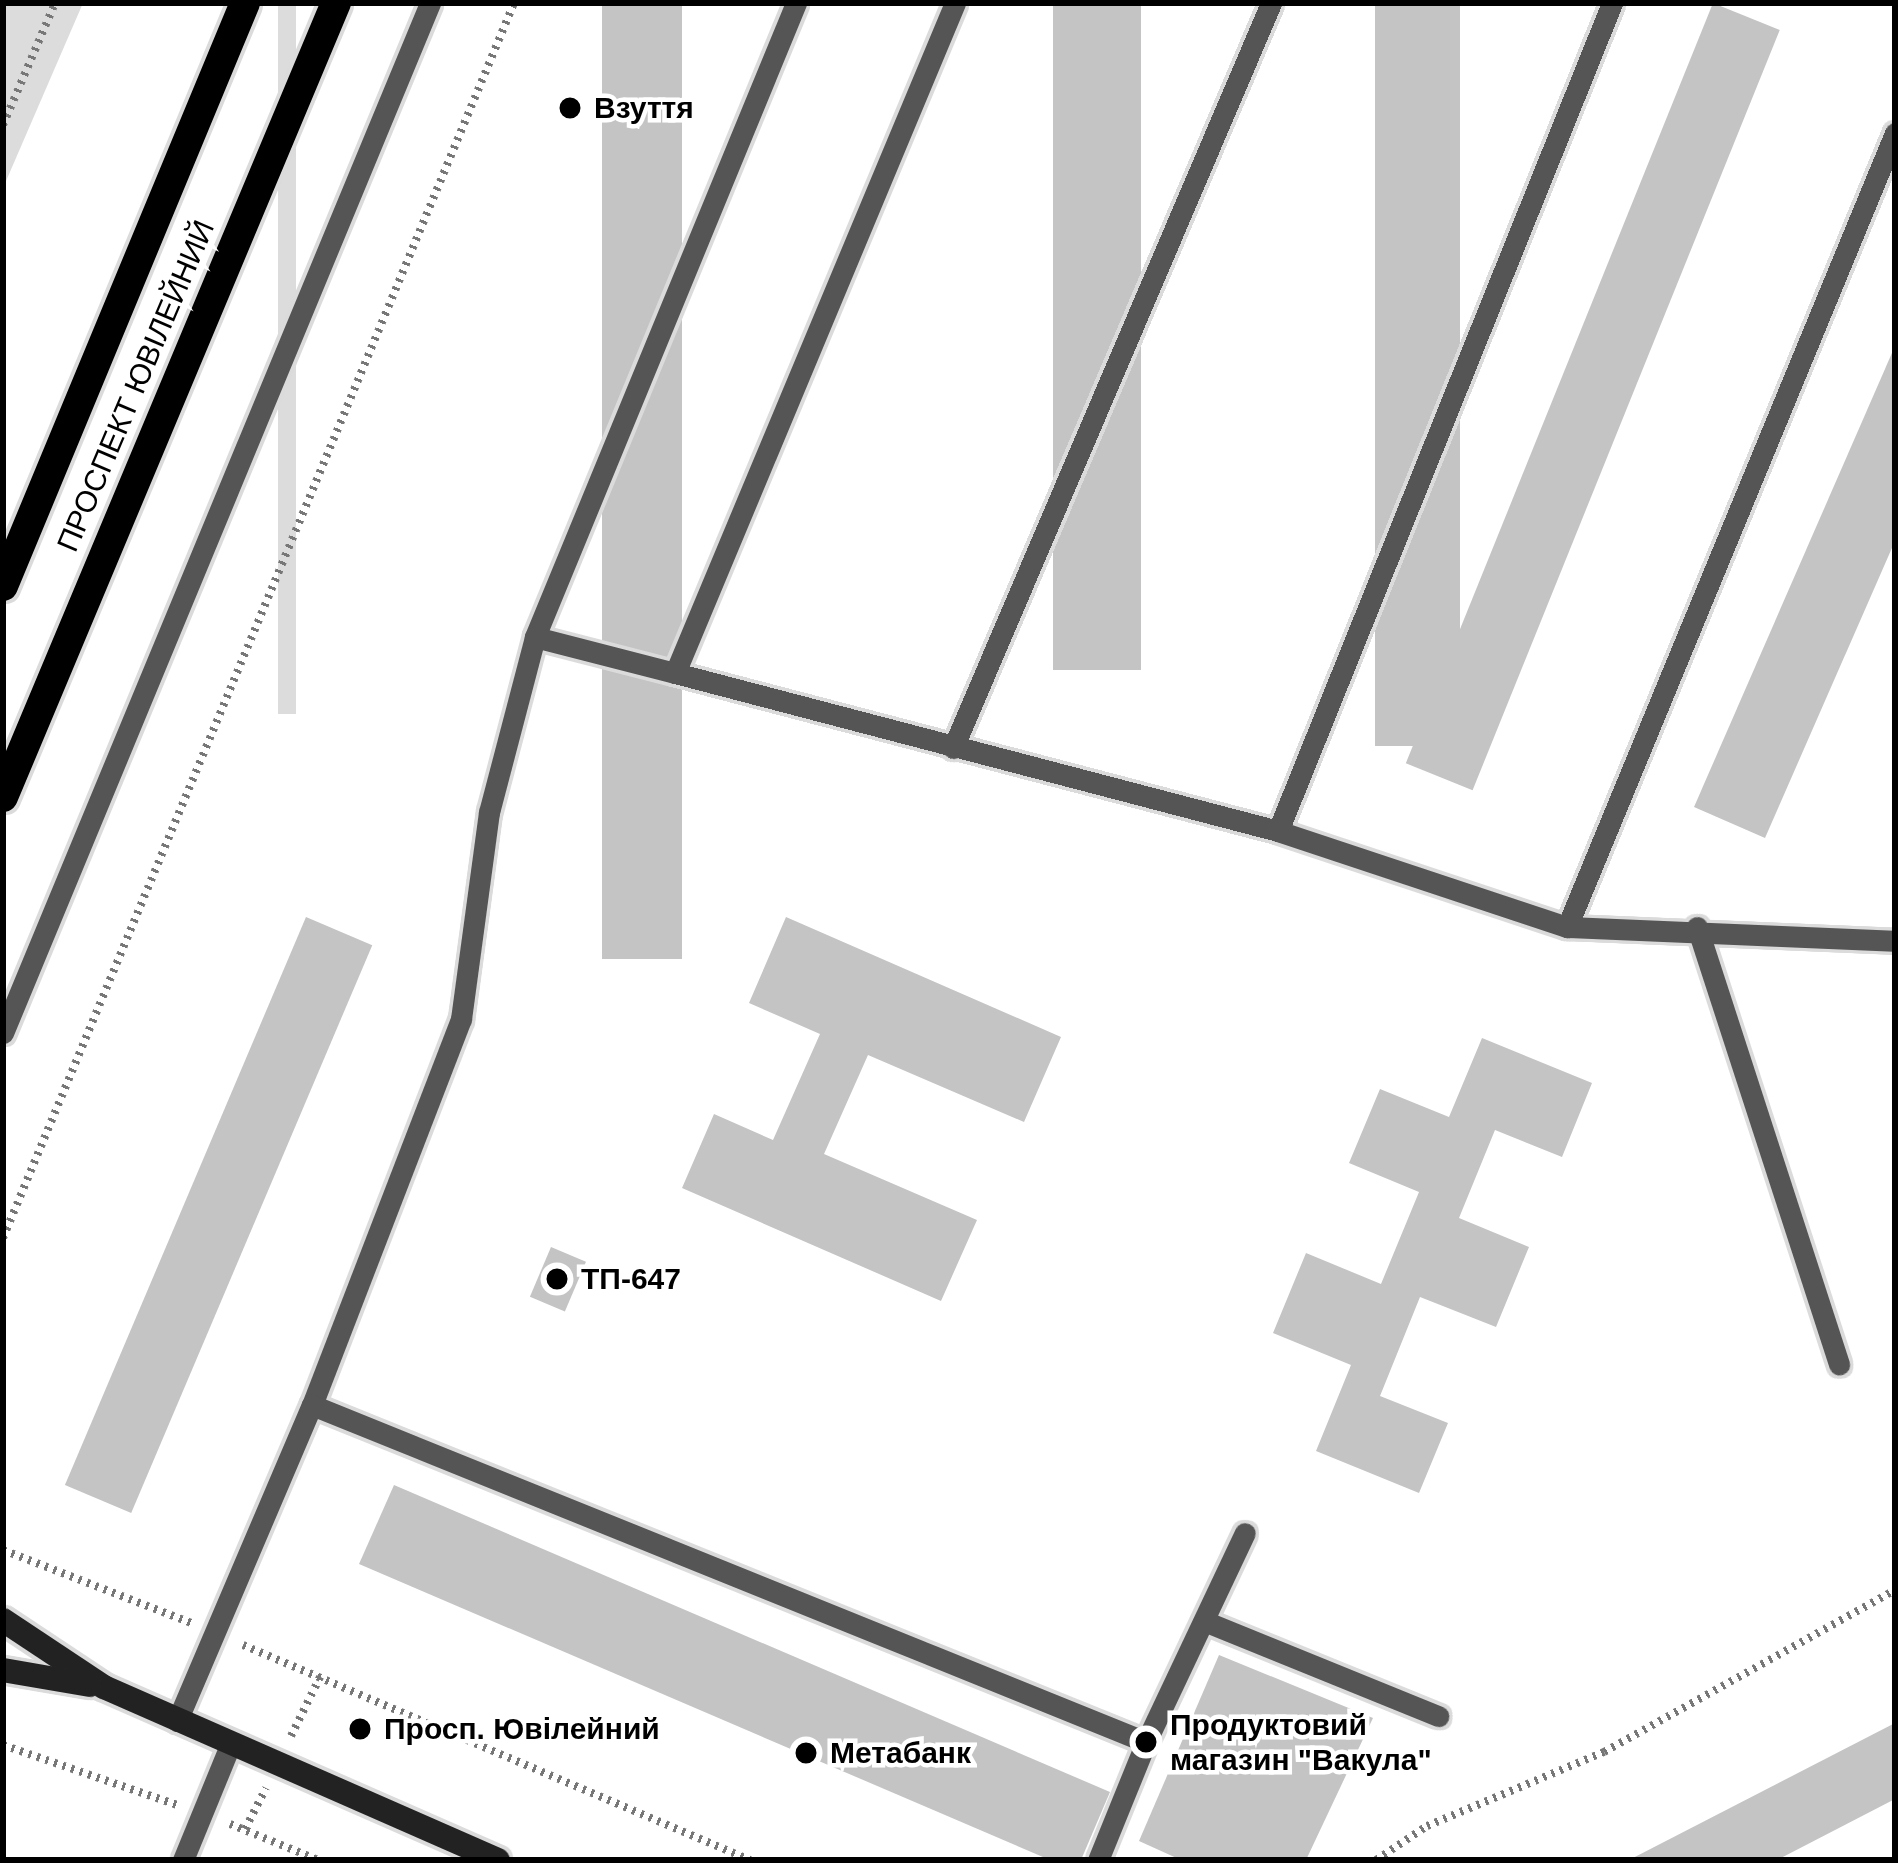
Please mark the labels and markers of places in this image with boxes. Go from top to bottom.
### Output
place label: Взуття [594,90,694,126]
marker: Взуття [557,95,583,121]
place label: ТП-647 [581,1261,681,1297]
marker: ТП-647 [544,1266,570,1292]
place label: Продуктовий магазин "Вакула" [1170,1707,1432,1778]
place label: Просп. Ювілейний [384,1711,660,1747]
marker: Просп. Ювілейний [347,1716,373,1742]
marker: Продуктовий магазин "Вакула" [1133,1729,1159,1755]
place label: Метабанк [830,1735,971,1771]
marker: Метабанк [793,1740,819,1766]

